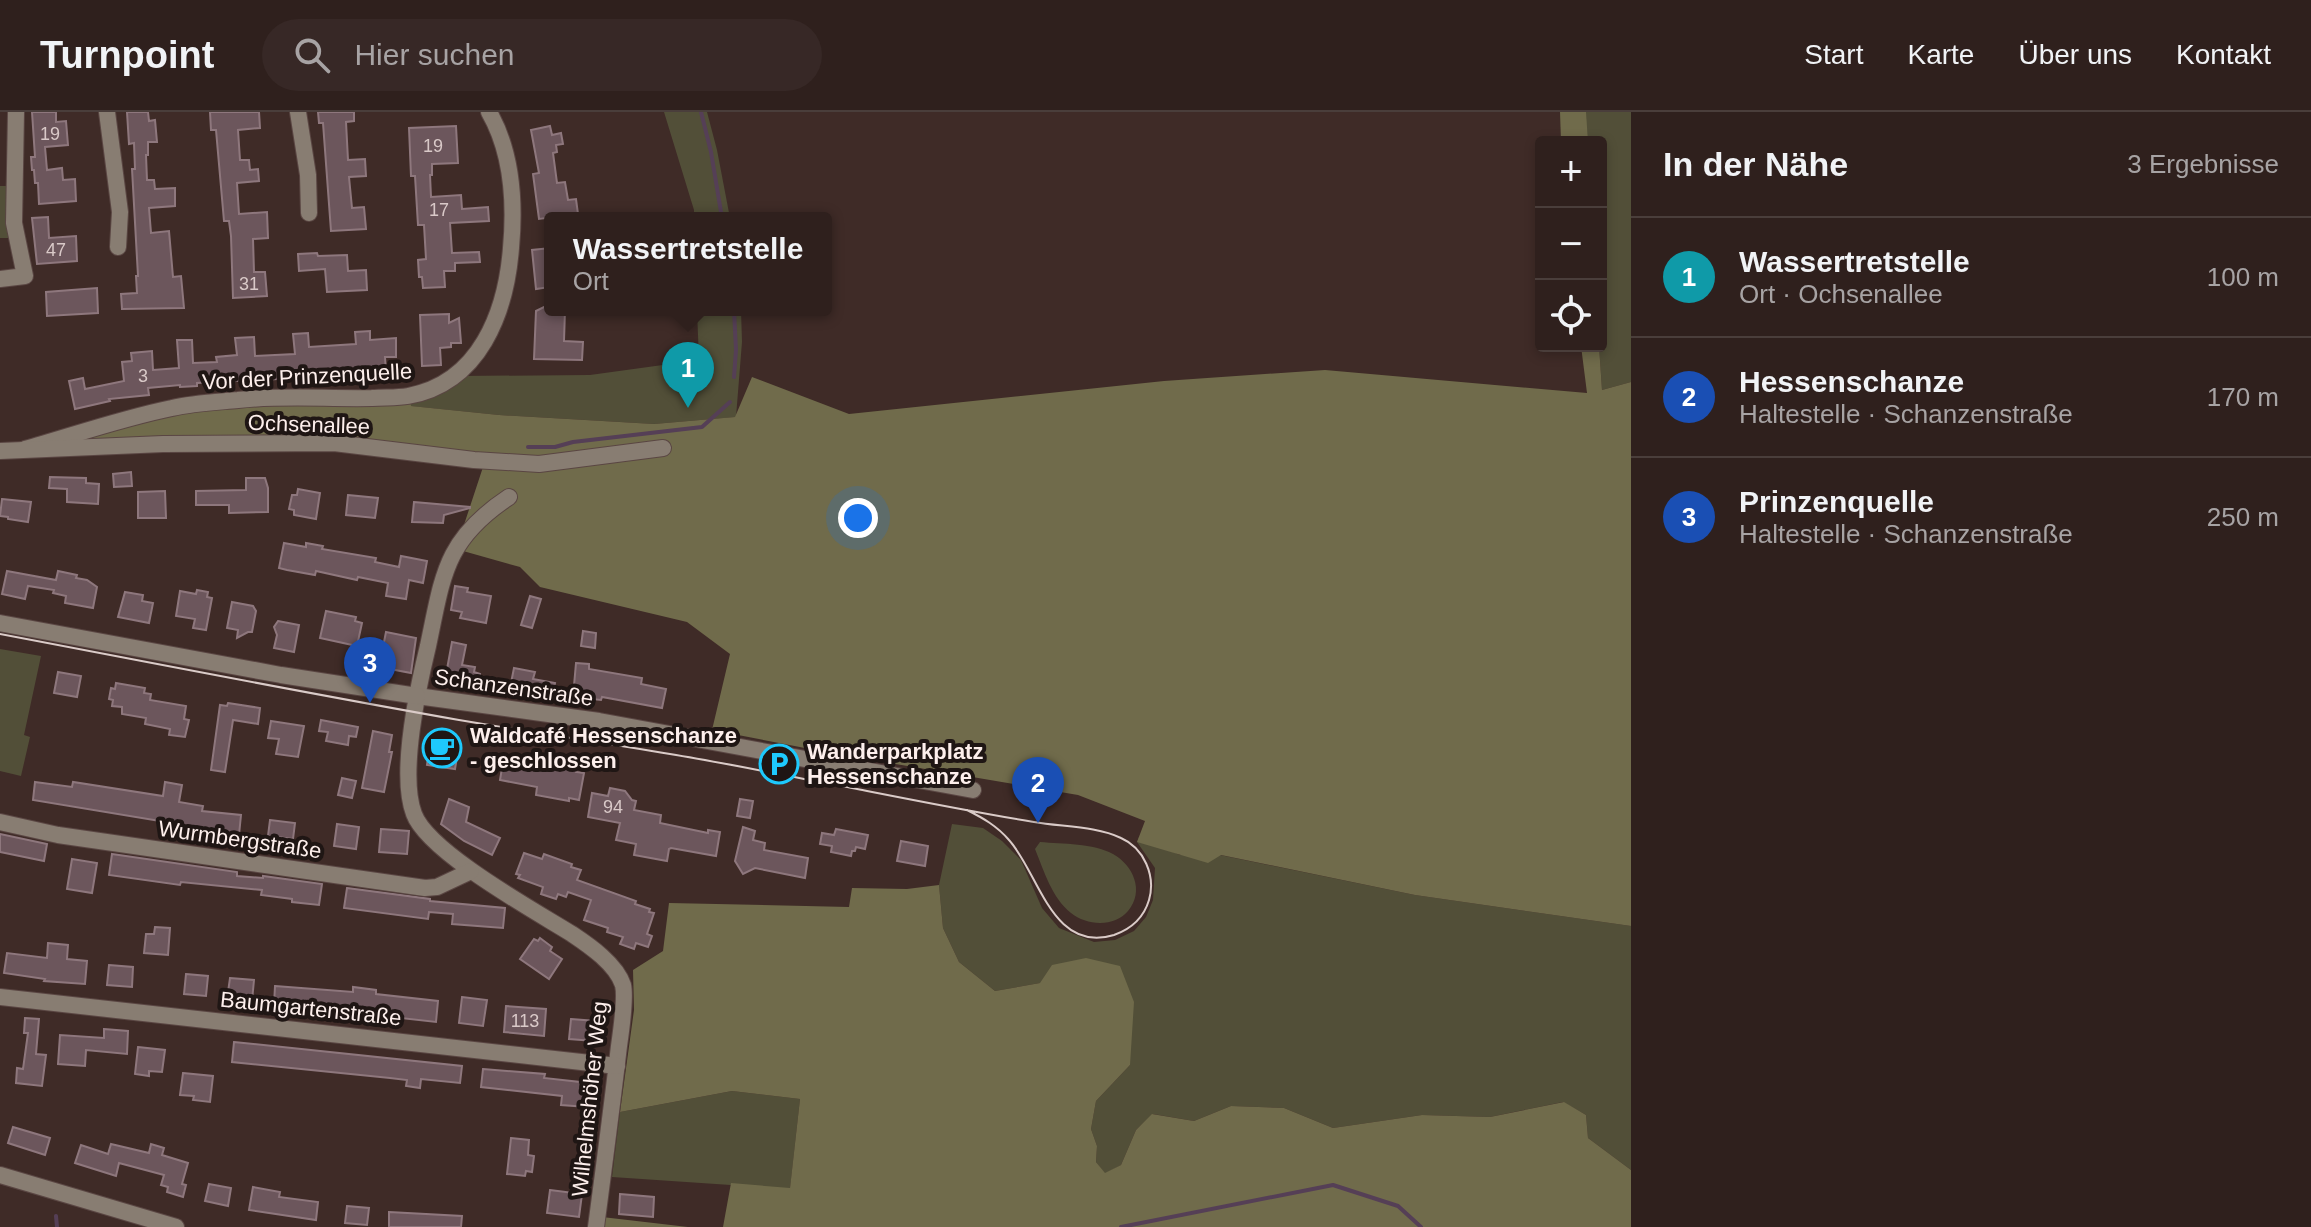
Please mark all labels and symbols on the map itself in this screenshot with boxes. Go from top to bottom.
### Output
house number: 19 [40,124,60,144]
house number: 19 [423,136,443,156]
house number: 17 [429,200,449,220]
house number: 47 [46,240,66,260]
house number: 31 [239,274,259,294]
pin: 1 [662,342,714,408]
street label: Vor der Prinzenquelle [201,359,413,394]
house number: 3 [138,366,148,386]
street label: Ochsenallee [247,410,371,439]
your location [838,498,878,538]
pin: 3 [344,637,396,703]
street label: Schanzenstraße [433,664,595,711]
place label: Waldcafé Hessenschanze - geschlossen [470,723,737,773]
cafe icon: Waldcafé Hessenschanze - geschlossen [421,727,463,769]
place label: Wanderparkplatz Hessenschanze [807,739,983,789]
parking icon: Wanderparkplatz Hessenschanze [758,743,800,785]
pin: 2 [1012,757,1064,823]
house number: 94 [603,797,623,817]
street label: Wurmbergstraße [157,816,323,863]
street label: Baumgartenstraße [219,987,403,1030]
street label: Wilhelmshöher Weg [567,1000,612,1198]
house number: 113 [511,1011,539,1031]

